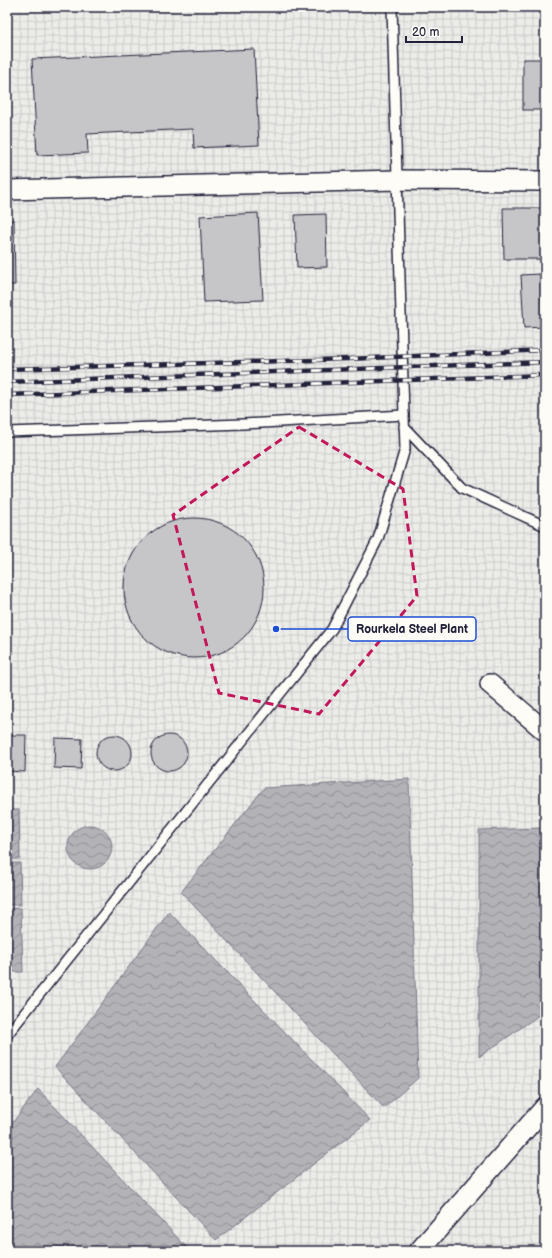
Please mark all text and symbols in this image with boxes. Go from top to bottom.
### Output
scale bar [406,18,462,44]
text: 20 m [412,25,439,40]
callout: Rourkela Steel Plant [348,617,476,641]
text: Rourkela Steel Plant [356,622,468,637]

